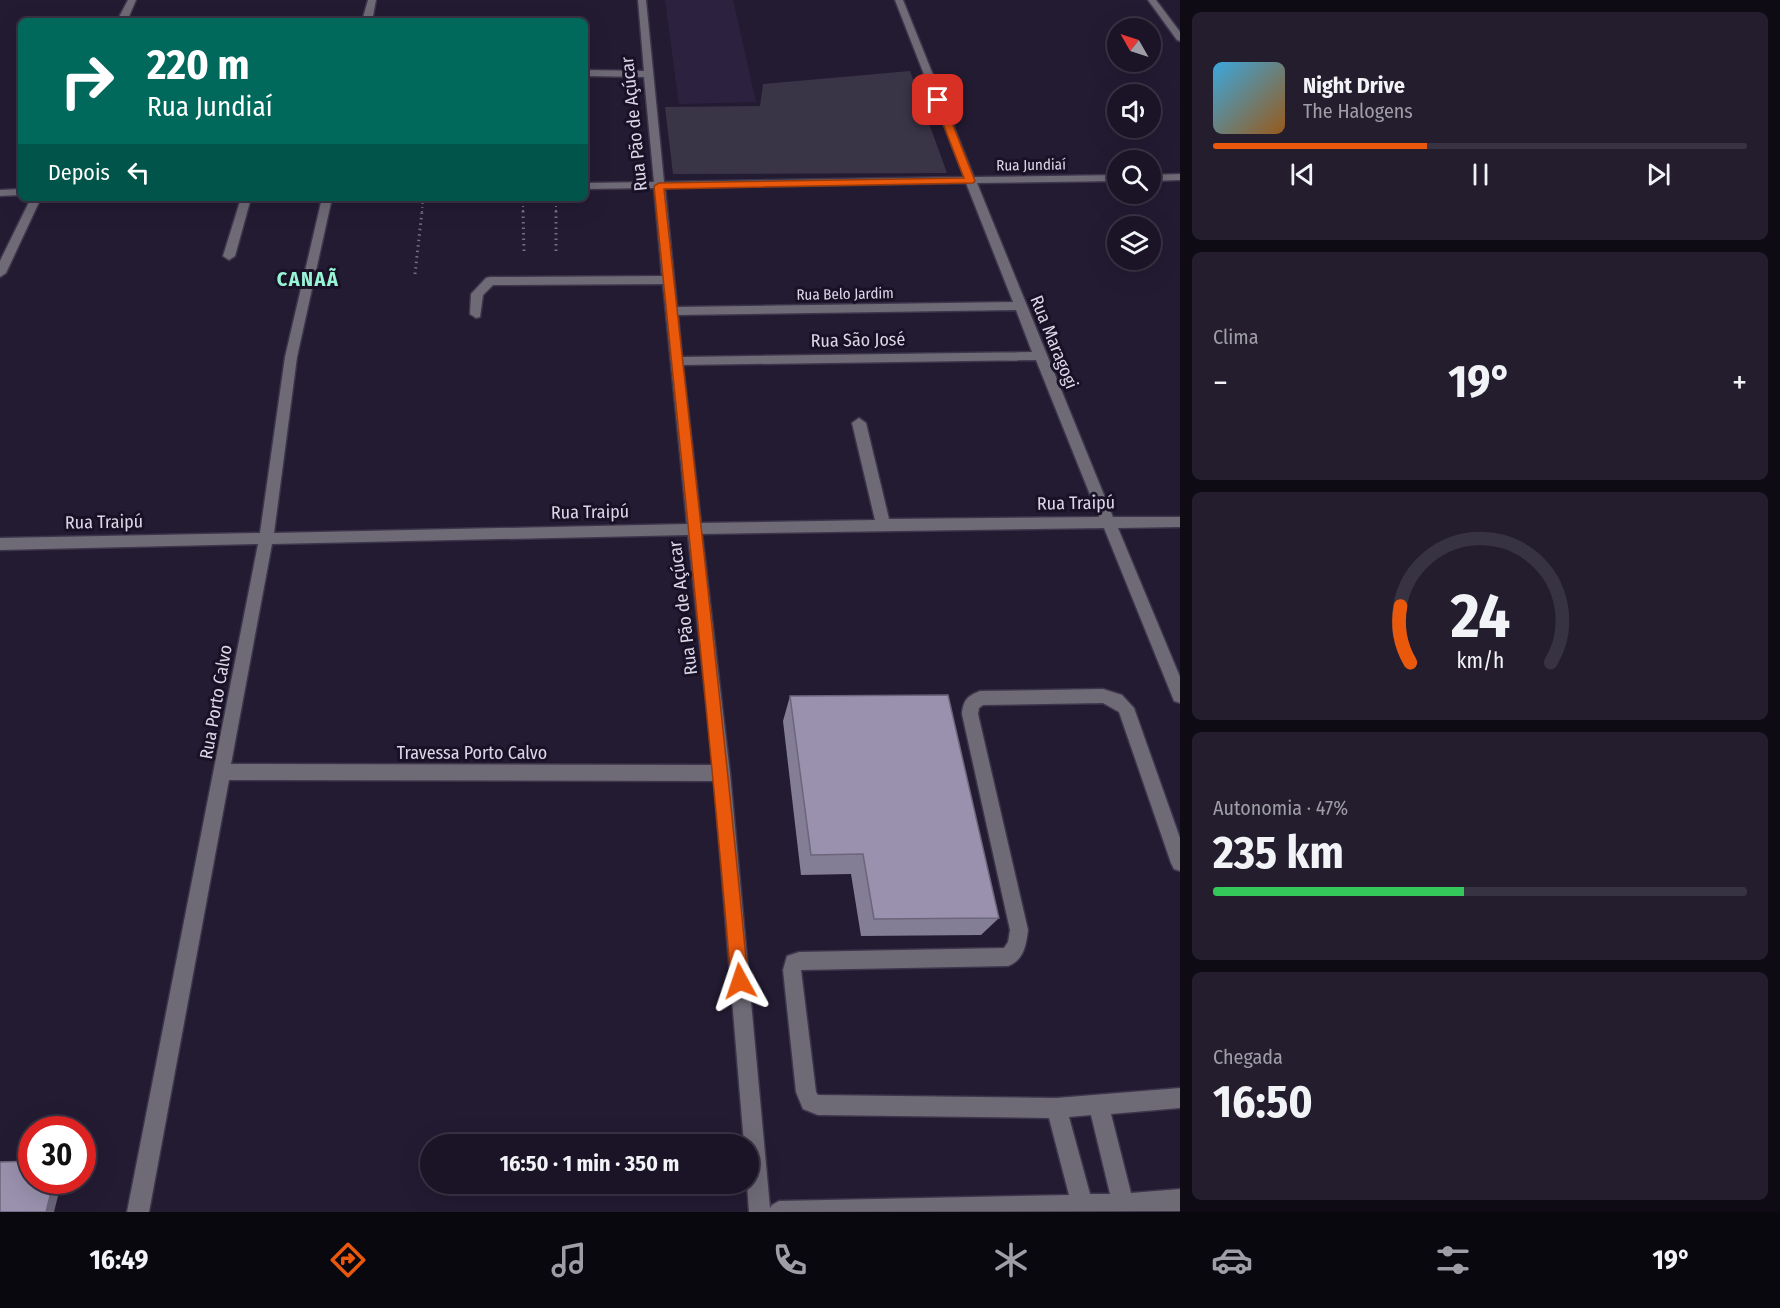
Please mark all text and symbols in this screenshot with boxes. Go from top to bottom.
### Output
north arrow [1107,18,1161,72]
map controls [1107,18,1161,270]
text: 220 m [147,40,250,90]
icon: right [48,42,126,120]
street label: Rua Pão de Açúcar [616,55,652,192]
text: Night Drive [1303,72,1405,99]
pin [912,74,963,125]
icon: arrive [921,83,954,116]
button: sound [1107,84,1161,138]
text: Rua Jundiaí [147,91,272,123]
text: The Halogens [1303,99,1413,123]
button: search [1107,150,1161,204]
street label: Rua Jundiaí [996,155,1066,175]
icon: left [122,156,155,189]
icon: previous [1286,158,1319,191]
icon: pause [1464,158,1497,191]
icon: next [1642,158,1675,191]
text: Depois [48,159,110,186]
button: layers [1107,216,1161,270]
district label: CANAÃ [277,267,339,291]
street label: Rua Belo Jardim [796,284,894,304]
street label: Rua Maragogi [1025,292,1083,392]
text: Clima [1213,325,1258,349]
street label: Rua São José [810,328,906,352]
text: 19° [1448,355,1512,409]
text: − [1213,363,1228,403]
text: + [1732,363,1747,403]
street label: Rua Traipú [1037,491,1115,515]
street label: Rua Traipú [551,500,629,524]
street label: Rua Traipú [65,510,143,534]
street label: Rua Pão de Açúcar [664,539,702,676]
text: 24 [1449,579,1510,654]
street label: Rua Porto Calvo [195,643,237,761]
text: km/h [1456,648,1504,674]
street label: Travessa Porto Calvo [397,742,547,764]
text: Autonomia · 47% [1213,796,1348,820]
text: 235 km [1213,826,1344,880]
position arrow [708,949,772,1013]
text: Chegada [1213,1045,1283,1069]
text: 16:50 [1213,1075,1313,1129]
speed limit sign: 30 [18,1116,96,1194]
text: 16:50 · 1 min · 350 m [500,1150,679,1177]
icon: directions [327,1239,369,1281]
icon: music [548,1239,590,1281]
icon: phone [769,1239,811,1281]
icon: climate [990,1239,1032,1281]
icon: car [1211,1239,1253,1281]
icon: filters [1432,1239,1474,1281]
text: 16:49 [89,1244,148,1276]
text: 19° [1653,1244,1691,1276]

